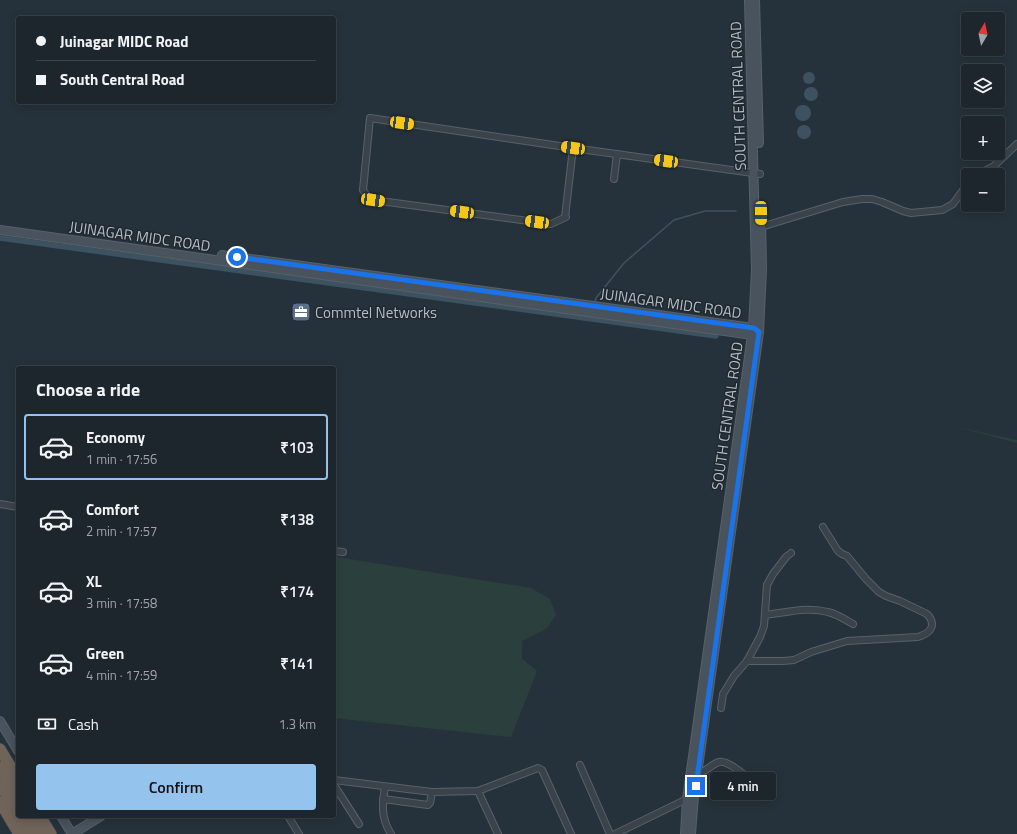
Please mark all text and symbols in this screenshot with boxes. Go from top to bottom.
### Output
north arrow [961,12,1005,56]
map controls [961,12,1005,212]
street label: SOUTH CENTRAL ROAD [724,21,752,171]
text: Juinagar MIDC Road [60,30,188,53]
button: layers [961,64,1005,108]
text: South Central Road [60,68,185,91]
car [389,115,415,131]
button: + [961,116,1005,160]
car [560,140,586,156]
car [653,153,679,169]
button: − [961,168,1005,212]
car [360,192,386,208]
car [755,201,767,225]
car [449,204,475,220]
car [524,214,550,230]
street label: JUINAGAR MIDC ROAD [68,215,212,257]
route start [228,248,246,266]
street label: JUINAGAR MIDC ROAD [599,282,743,324]
office icon: Commtel Networks [290,301,312,323]
place label: Commtel Networks [315,301,437,324]
street label: SOUTH CENTRAL ROAD [705,340,749,492]
text: Choose a ride [36,376,140,403]
text: Economy [86,426,145,449]
icon: car [38,429,74,465]
text: ₹103 [280,436,314,459]
text: 1 min · 17:56 [86,449,157,469]
text: Comfort [86,498,139,521]
icon: car [38,501,74,537]
text: ₹138 [280,508,314,531]
text: 2 min · 17:57 [86,521,157,541]
text: XL [86,570,102,593]
icon: car [38,573,74,609]
text: ₹174 [280,580,314,603]
text: 3 min · 17:58 [86,593,157,613]
text: Green [86,642,124,665]
icon: car [38,645,74,681]
text: ₹141 [280,652,314,675]
text: 4 min · 17:59 [86,665,157,685]
icon: cash [36,713,58,735]
text: Cash [68,713,99,736]
text: 1.3 km [279,714,316,734]
button: Confirm [36,764,316,810]
callout: 4 min [710,772,776,800]
text: 4 min [727,776,759,796]
route end [687,777,705,795]

